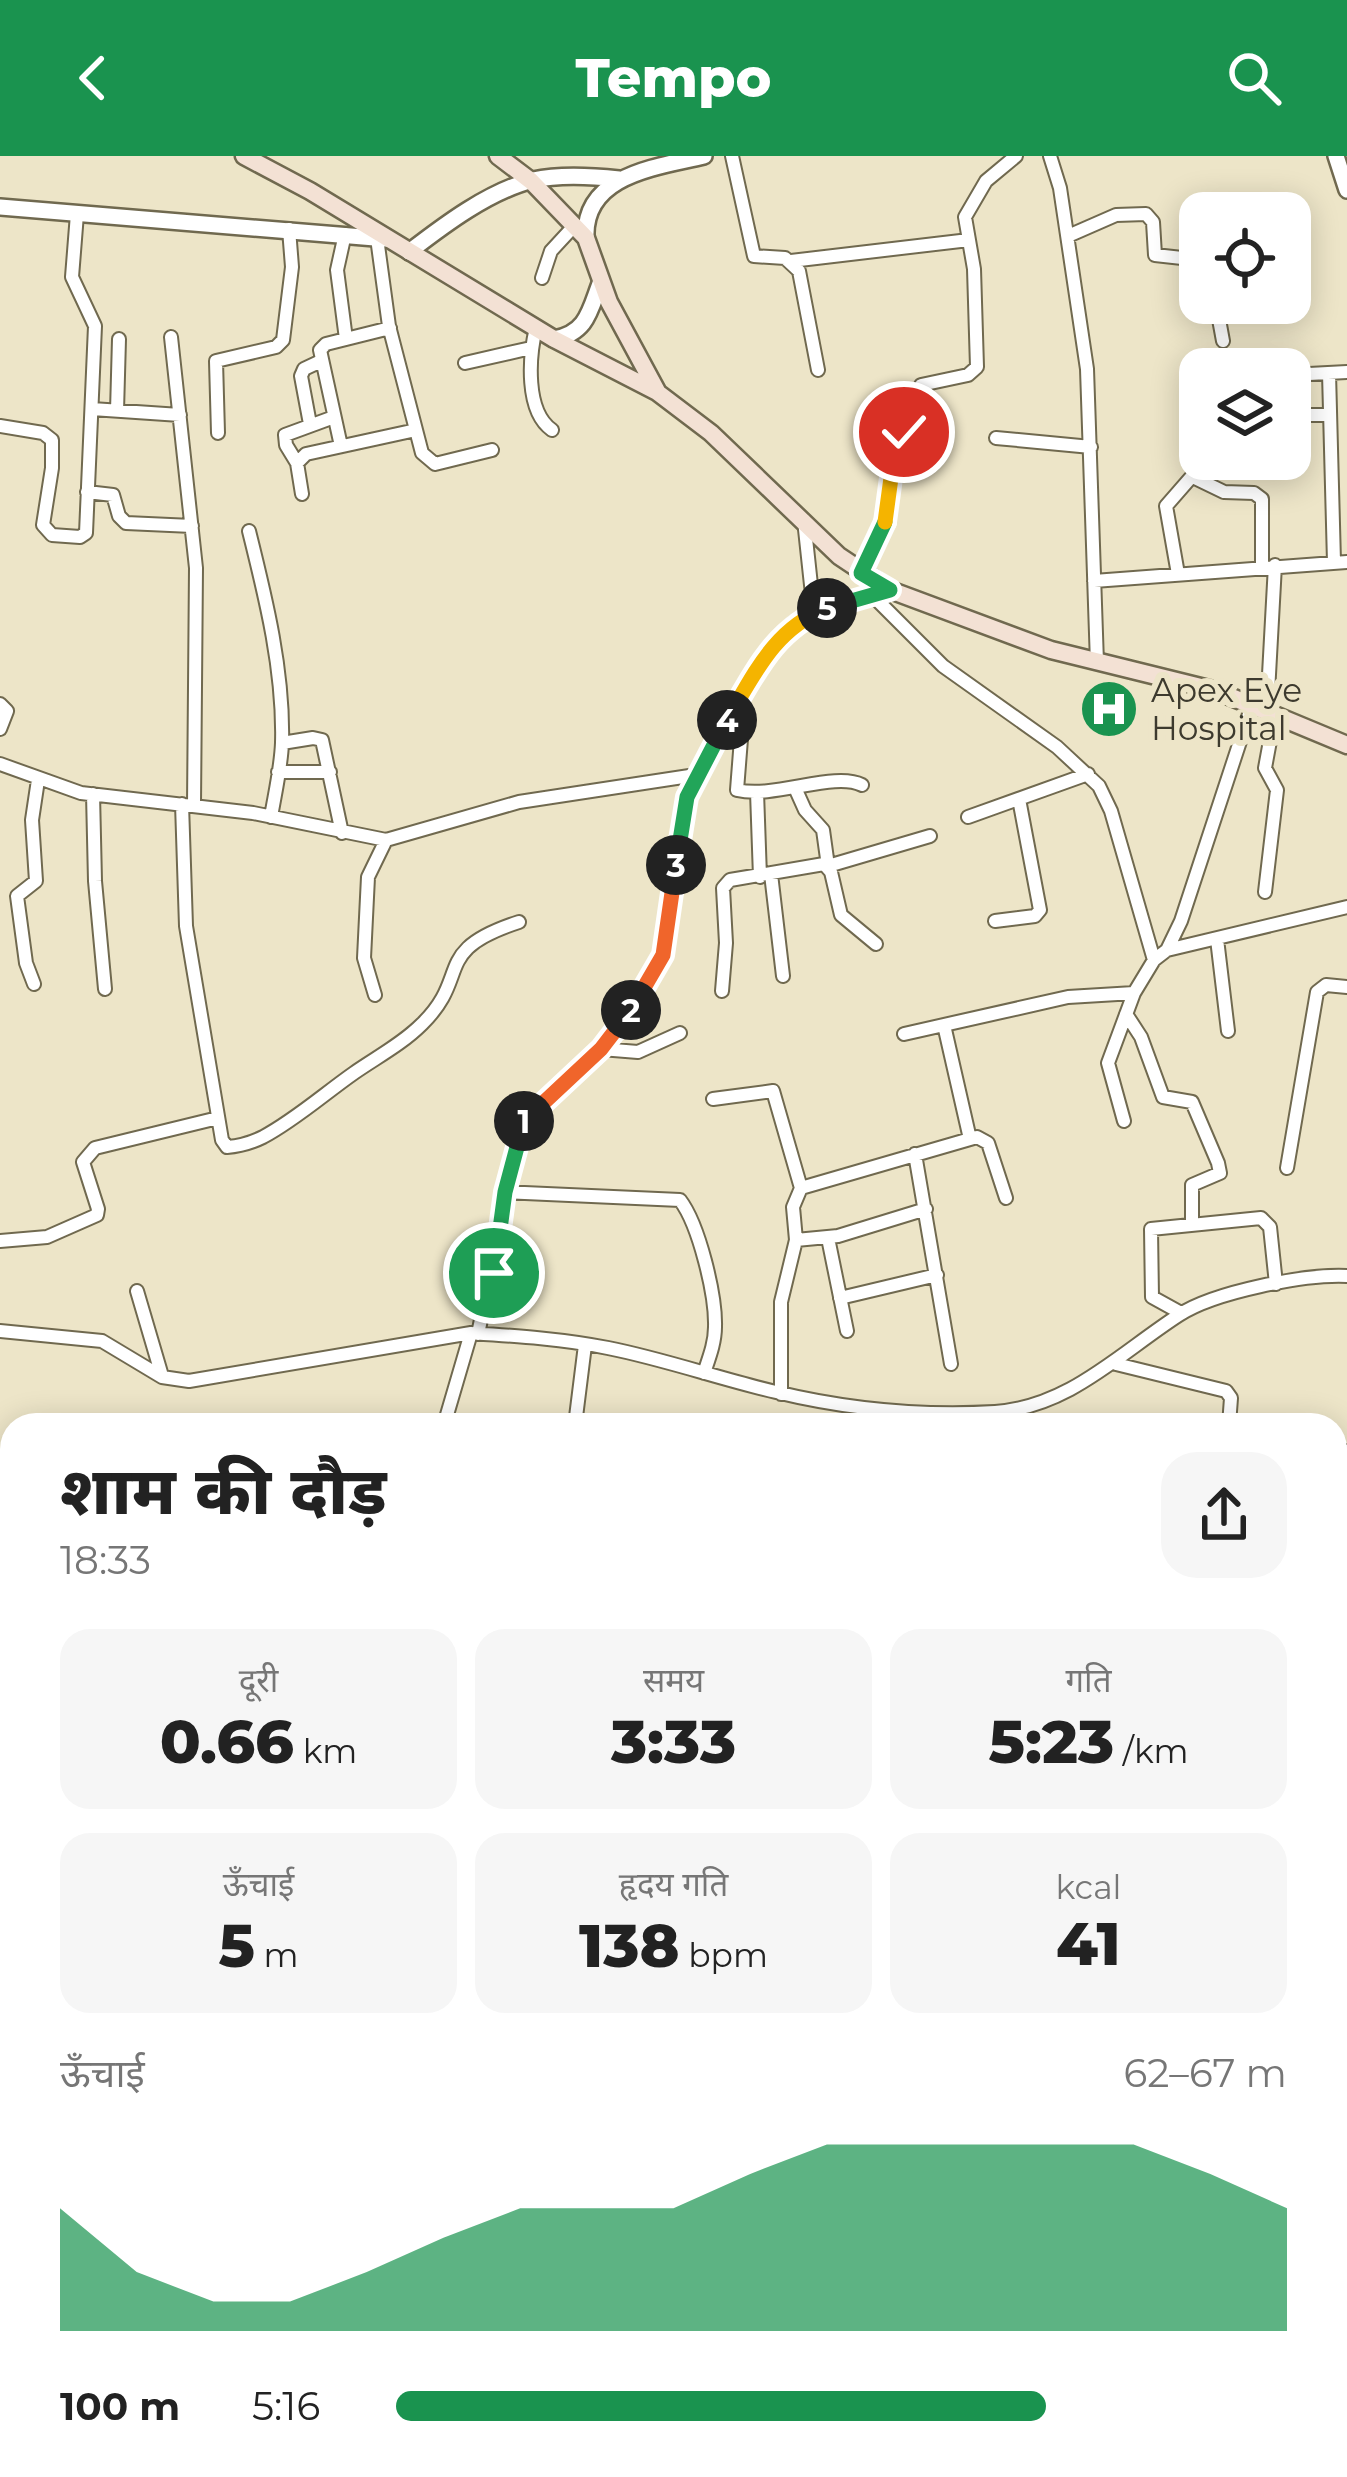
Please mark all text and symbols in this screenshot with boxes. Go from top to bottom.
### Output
icon: back [60,45,126,111]
text: Tempo [576,45,771,111]
icon: search [1221,45,1287,111]
map controls [1179,192,1311,480]
button: locate [1179,192,1311,324]
button: layers [1179,348,1311,480]
pin [853,381,955,483]
icon: check [871,399,937,465]
pin: 5 [797,578,857,638]
text: 5 [817,588,837,628]
place label: Apex Eye Hospital [1151,670,1302,748]
hospital icon: Apex Eye Hospital [1078,678,1140,740]
pin: 4 [697,690,757,750]
text: 4 [716,700,738,740]
pin: 3 [646,835,706,895]
text: 3 [666,845,686,885]
pin: 2 [601,980,661,1040]
text: 2 [621,990,641,1030]
pin: 1 [494,1091,554,1151]
text: 1 [518,1101,530,1141]
pin [443,1222,545,1324]
icon: arrive [461,1240,527,1306]
text: शाम की दौड़ [60,1450,386,1531]
button: share [1161,1452,1287,1578]
text: 18:33 [60,1536,151,1584]
text: दूरी [239,1660,278,1700]
text: समय [643,1660,704,1700]
text: गति [1066,1660,1111,1700]
text: 0.66 [160,1705,294,1778]
text: 3:33 [611,1705,736,1778]
text: 5:23 [989,1705,1114,1778]
text: km [294,1731,357,1771]
text: /km [1114,1731,1188,1771]
text: ऊँचाई [223,1864,294,1904]
text: हृदय गति [619,1864,728,1904]
text: kcal [1056,1867,1121,1907]
text: 41 [1056,1907,1121,1980]
text: 5 [218,1909,255,1982]
text: 138 [579,1909,680,1982]
text: m [255,1935,299,1975]
text: bpm [680,1935,768,1975]
text: ऊँचाई [60,2049,145,2097]
text: 62–67 m [1124,2049,1287,2097]
text: 100 m [60,2382,180,2430]
text: 5:16 [252,2382,320,2430]

